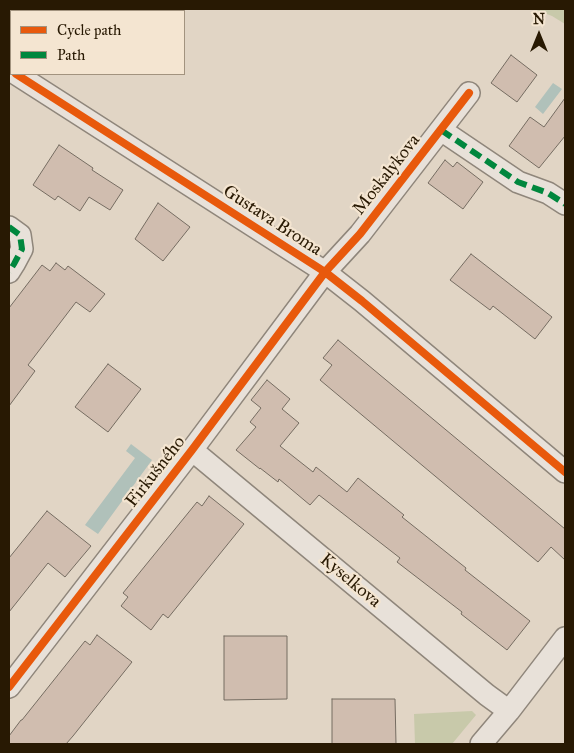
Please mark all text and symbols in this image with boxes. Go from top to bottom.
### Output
legend [10,10,185,75]
north arrow [514,10,564,60]
text: N [533,11,545,28]
text: Cycle path [57,21,121,39]
text: Path [57,46,85,64]
street label: Moskalykova [349,130,425,220]
street label: Gustava Broma [219,181,325,261]
street label: Firkušného [122,432,190,512]
street label: Kyselkova [315,549,385,613]

